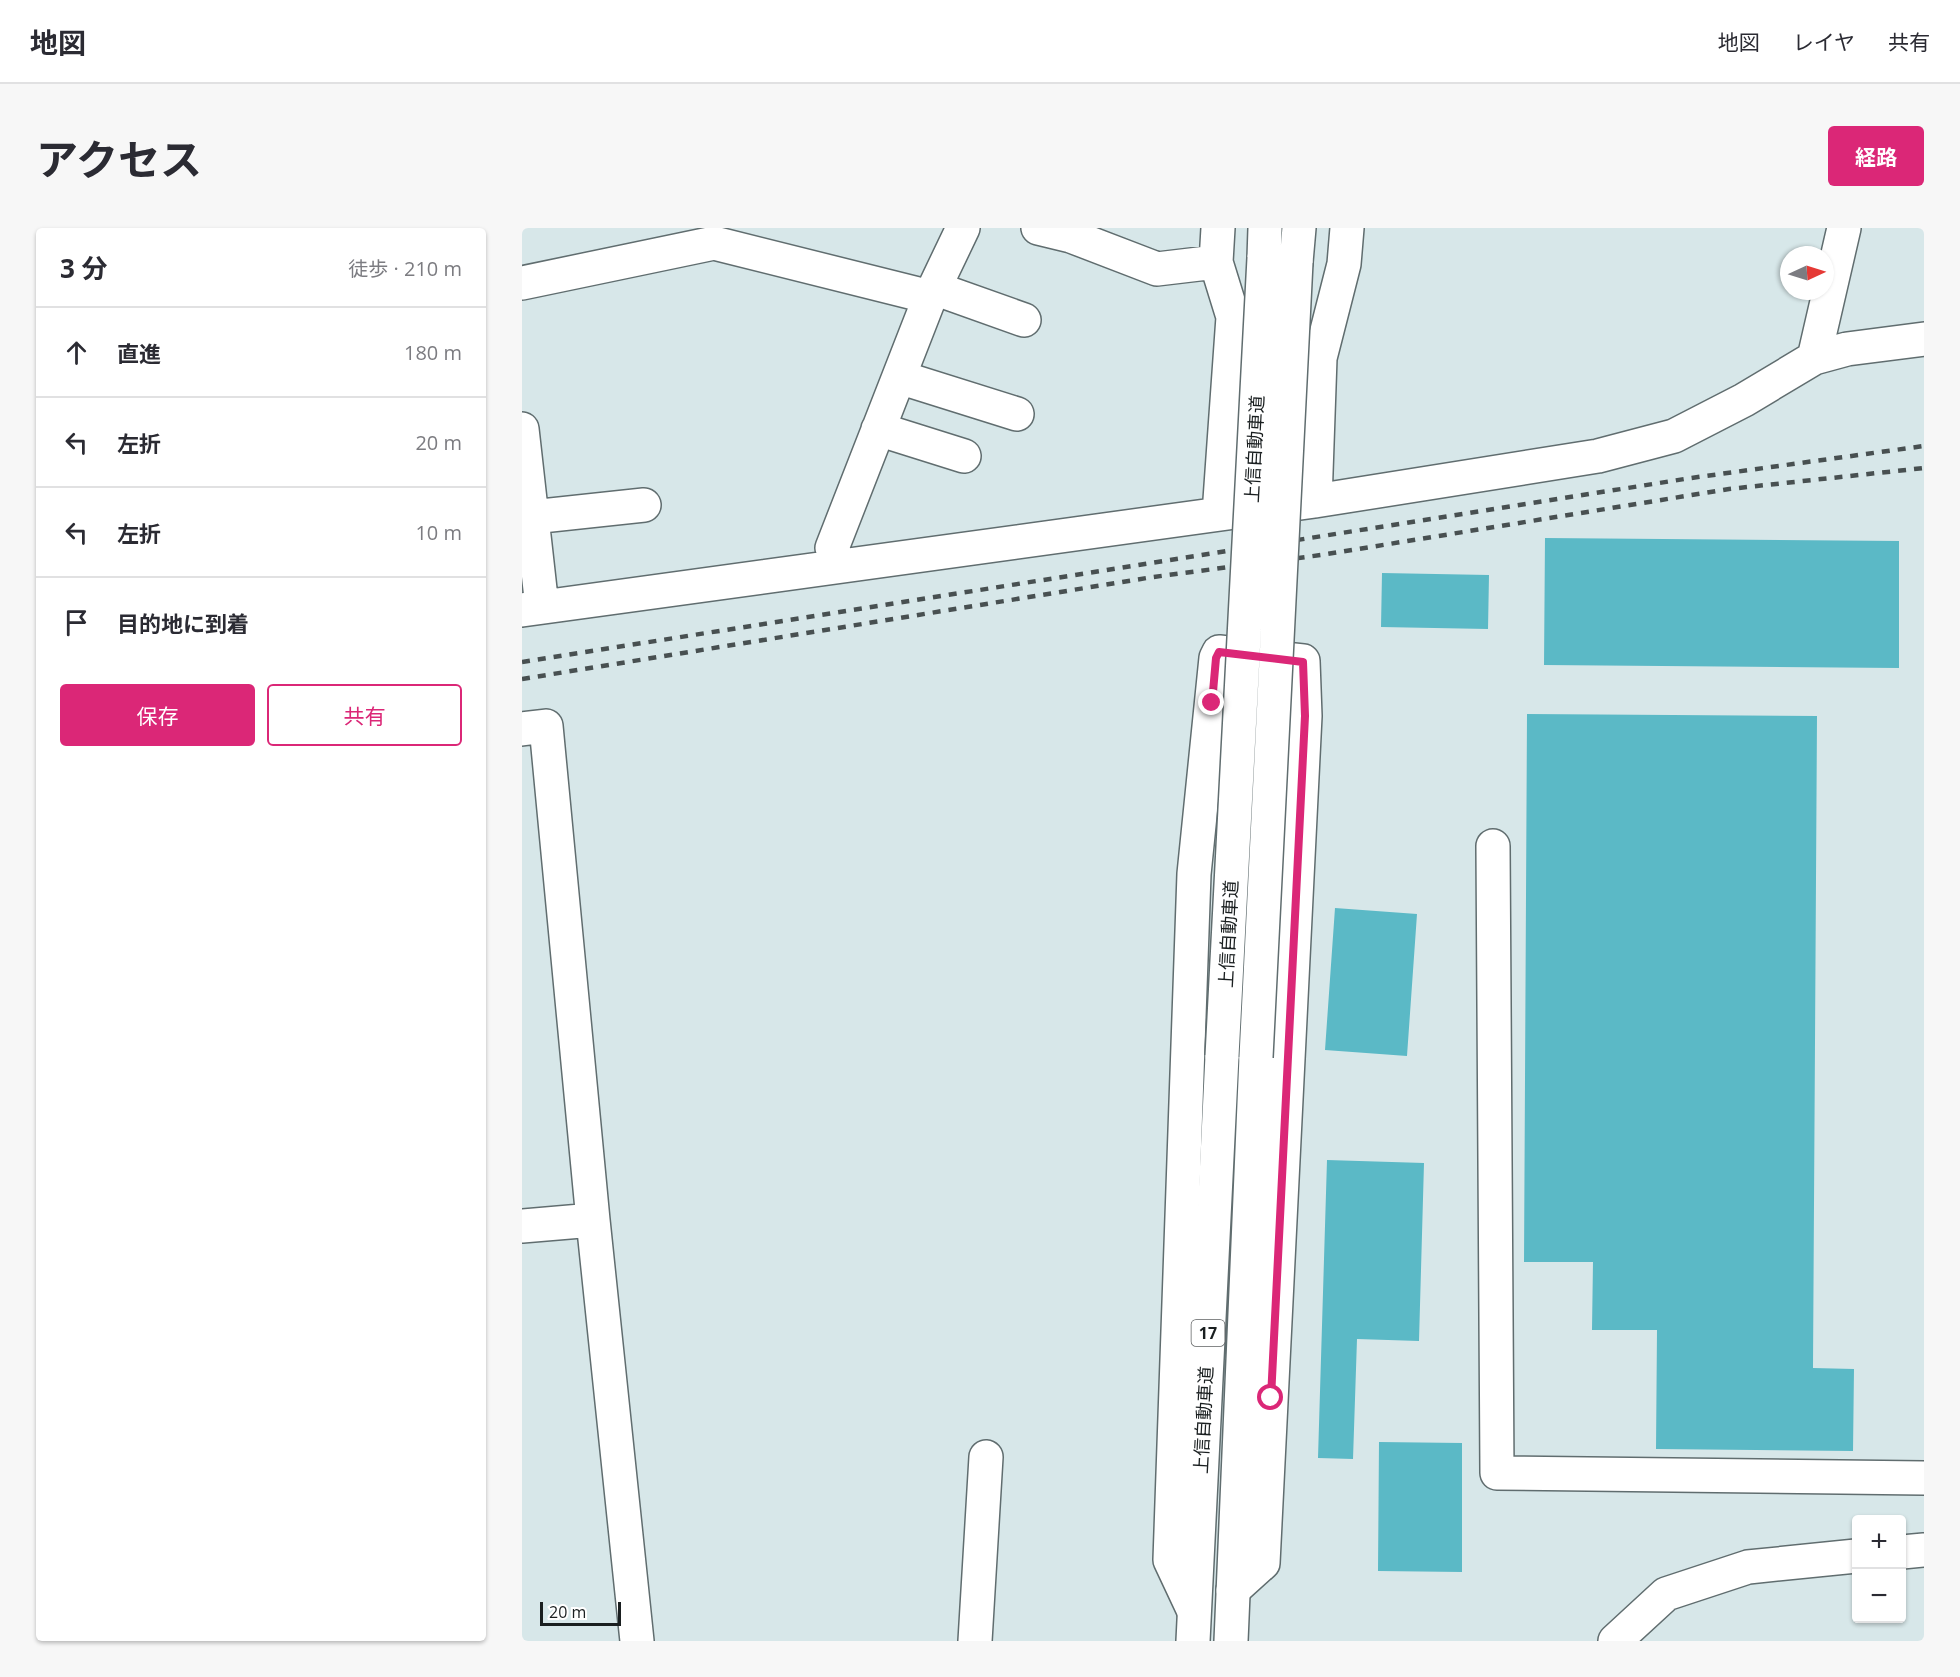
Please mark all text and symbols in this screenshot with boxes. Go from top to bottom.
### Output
text: 地図 [30,23,86,61]
text: 地図 [1718,28,1760,56]
text: レイヤ [1793,28,1855,56]
text: 共有 [1888,28,1930,56]
button: 経路 [1828,126,1924,186]
text: アクセス [36,130,202,187]
north arrow [1780,246,1834,300]
text: 3 分 [60,250,108,286]
text: 徒歩 · 210 m [348,255,462,282]
icon: ahead [60,336,93,369]
text: 直進 [117,338,161,368]
text: 180 m [404,339,462,366]
street label: 上信自動車道 [1239,394,1269,504]
icon: left [60,426,93,459]
text: 左折 [117,428,161,458]
text: 20 m [415,429,462,456]
icon: left [60,516,93,549]
text: 左折 [117,518,161,548]
text: 10 m [415,519,462,546]
icon: arrive [60,606,93,639]
text: 目的地に到着 [117,608,249,638]
button: 保存 [60,684,255,746]
button: 共有 [267,684,462,746]
route end [1198,689,1224,715]
street label: 上信自動車道 [1213,879,1243,989]
road number: 17 [1192,1320,1224,1346]
street label: 上信自動車道 [1188,1365,1218,1475]
route start [1257,1384,1283,1410]
map controls [1852,1515,1906,1623]
button: + [1852,1515,1906,1569]
button: − [1852,1569,1906,1623]
scale bar [540,1599,621,1626]
text: 20 m [549,1601,586,1623]

